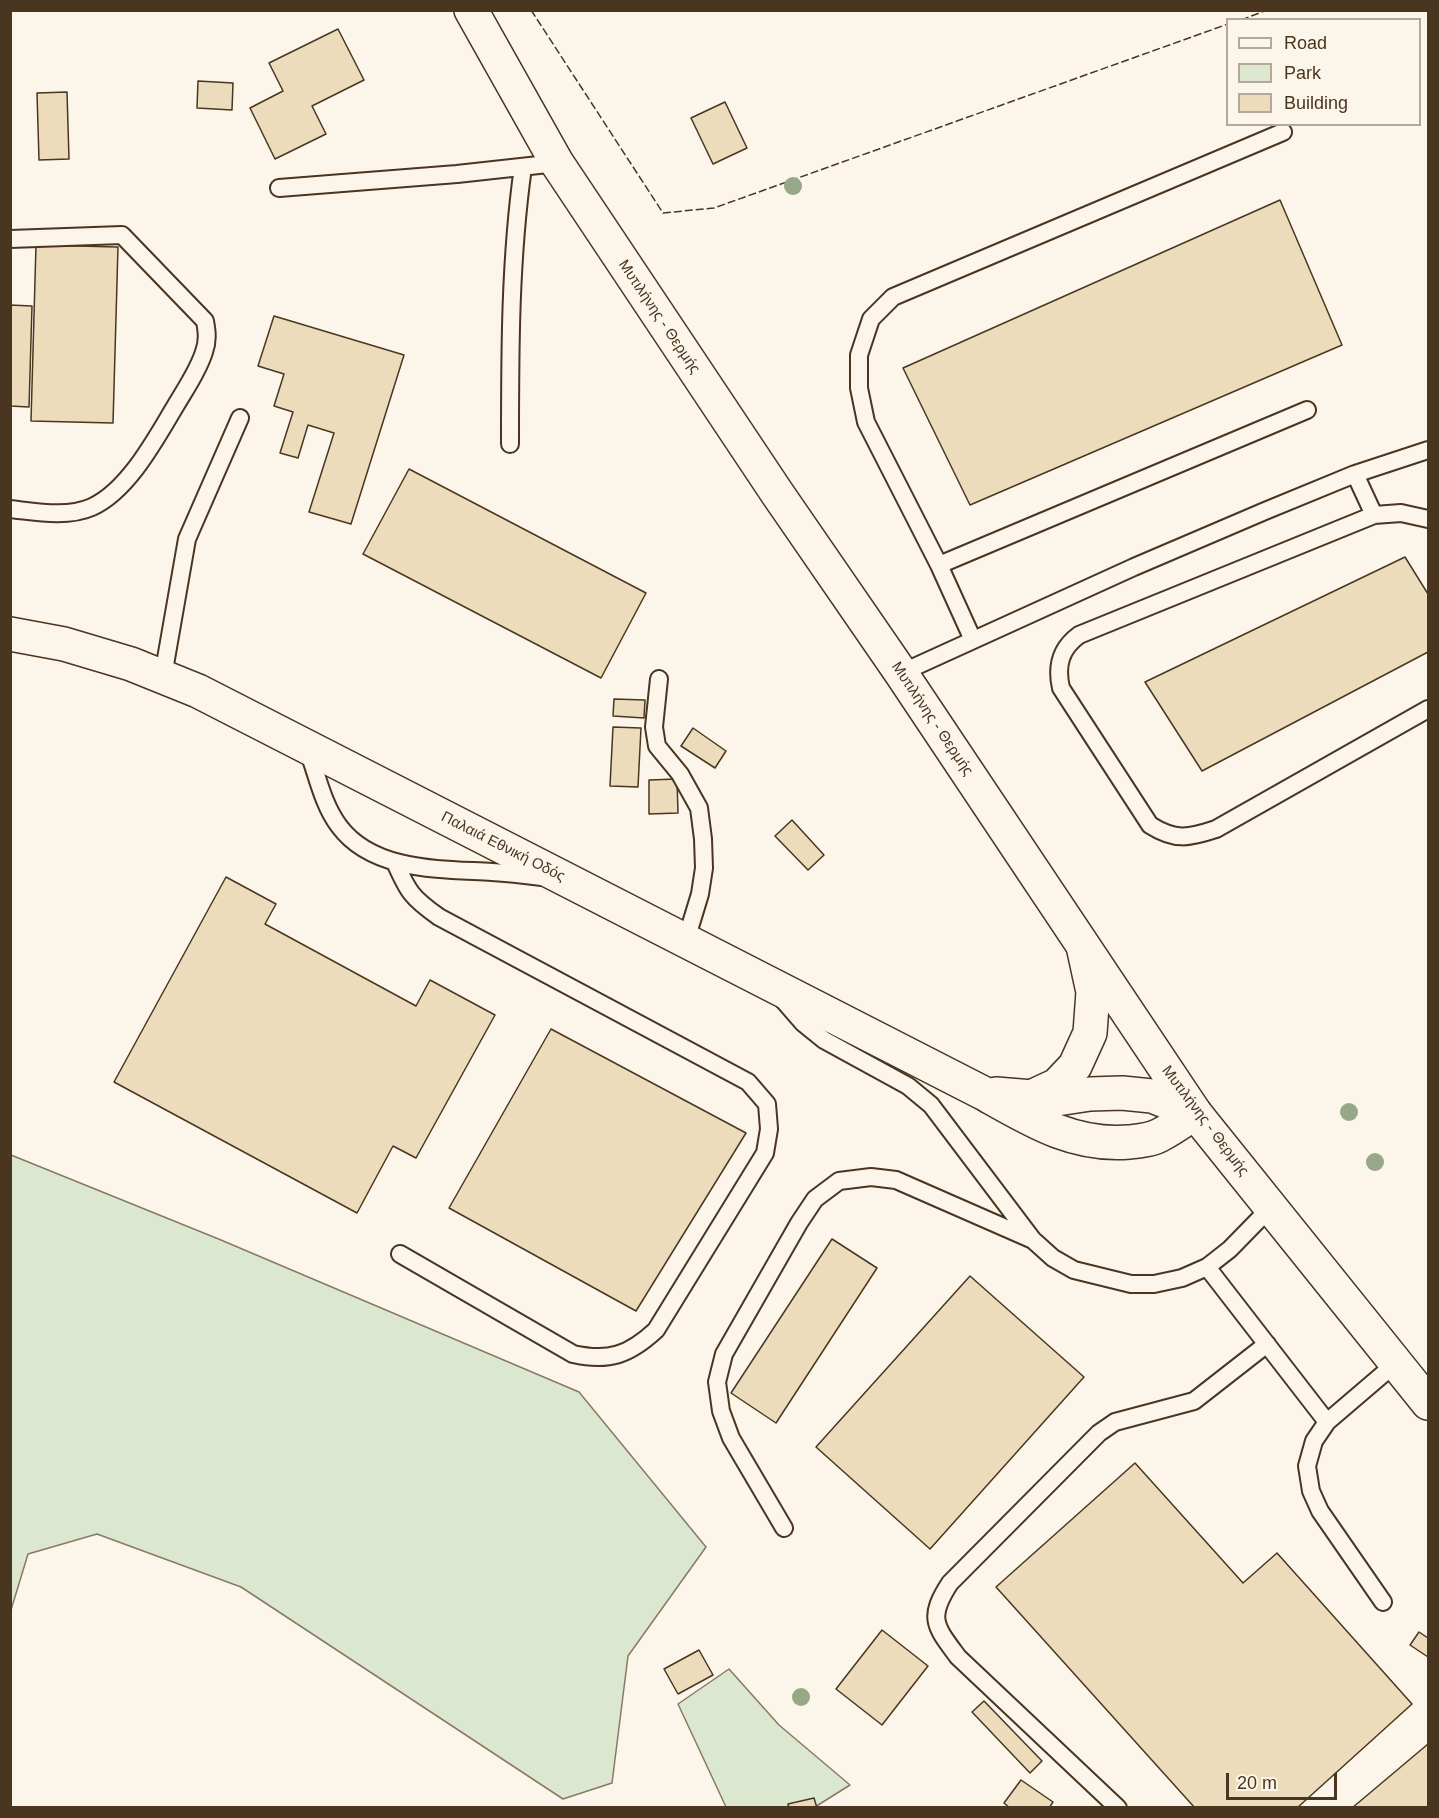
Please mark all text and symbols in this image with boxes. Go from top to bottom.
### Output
legend [1226,18,1421,126]
text: Road [1284,33,1327,53]
text: Park [1284,63,1321,83]
text: Building [1284,93,1348,113]
street label: Μυτιλήνης - Θερμής [614,257,704,377]
street label: Μυτιλήνης - Θερμής [887,659,977,779]
street label: Παλαιά Εθνική Οδός [438,808,568,886]
street label: Μυτιλήνης - Θερμής [1158,1062,1252,1180]
scale bar [1229,1761,1340,1799]
text: 20 m [1237,1773,1277,1793]

